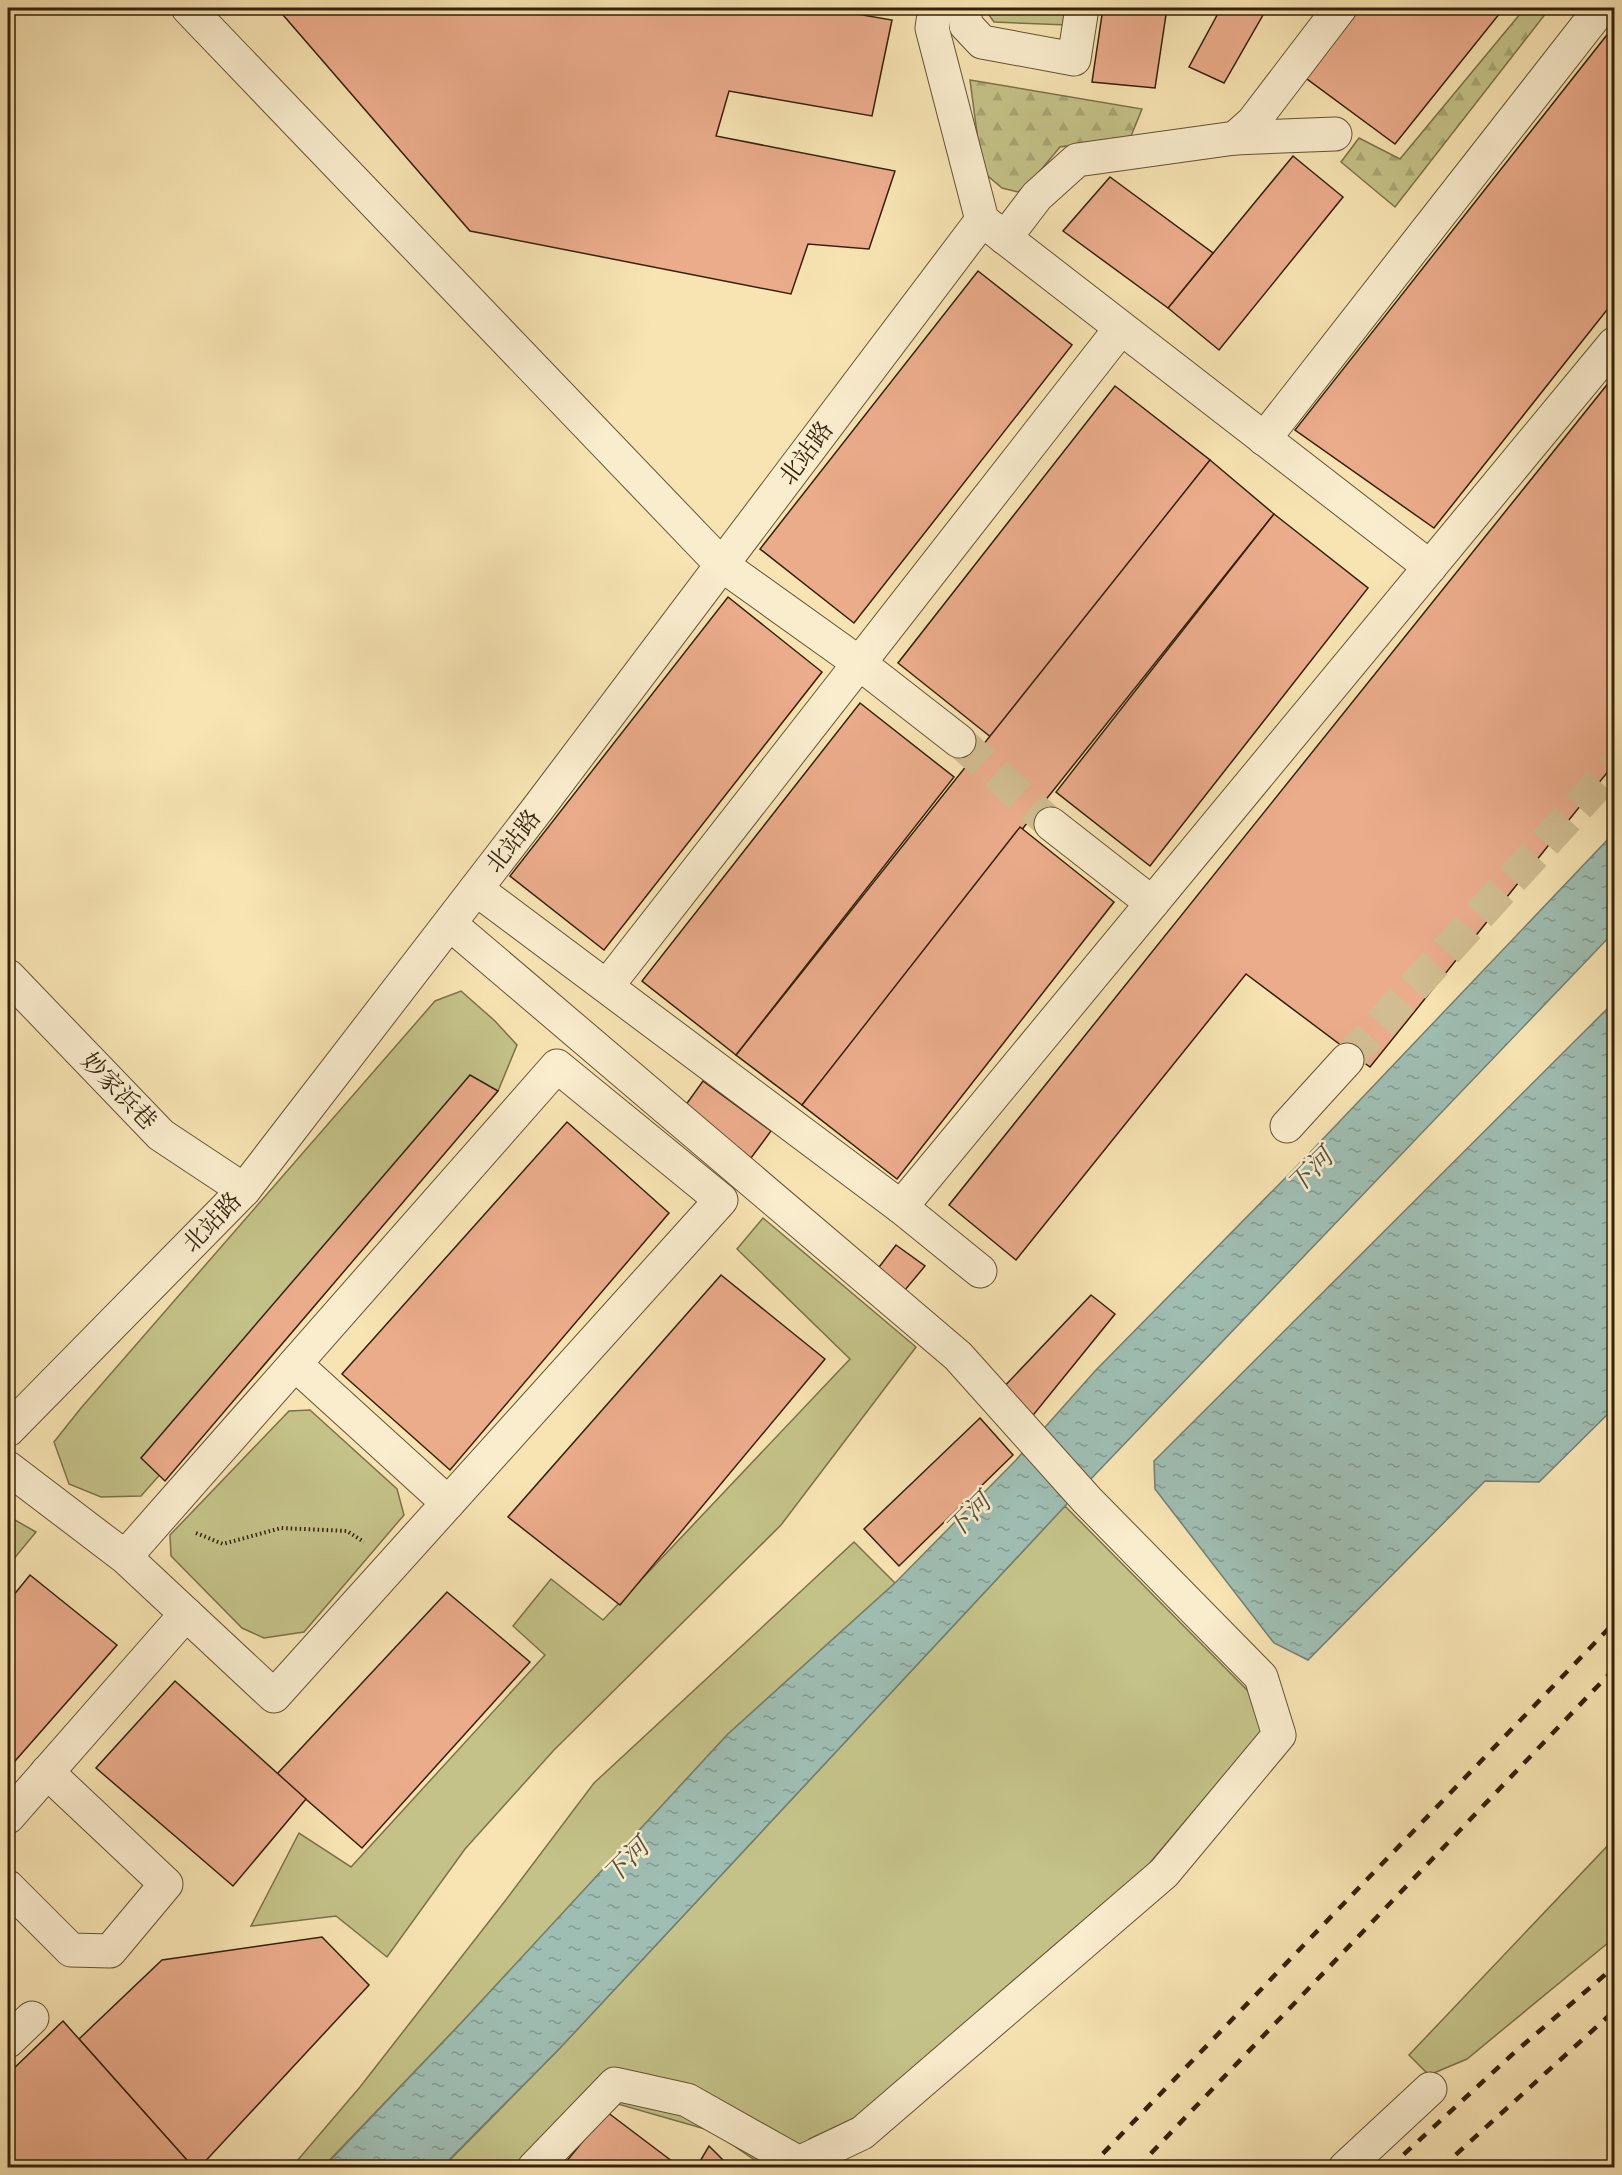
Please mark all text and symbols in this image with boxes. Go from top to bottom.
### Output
street label: 北站路 [772,415,843,493]
street label: 北站路 [479,803,550,881]
street label: 妙家浜巷 [72,1046,163,1139]
water label: 下河 [1280,1138,1345,1204]
street label: 北站路 [176,1186,251,1261]
water label: 下河 [938,1483,1003,1549]
water label: 下河 [596,1828,661,1894]

